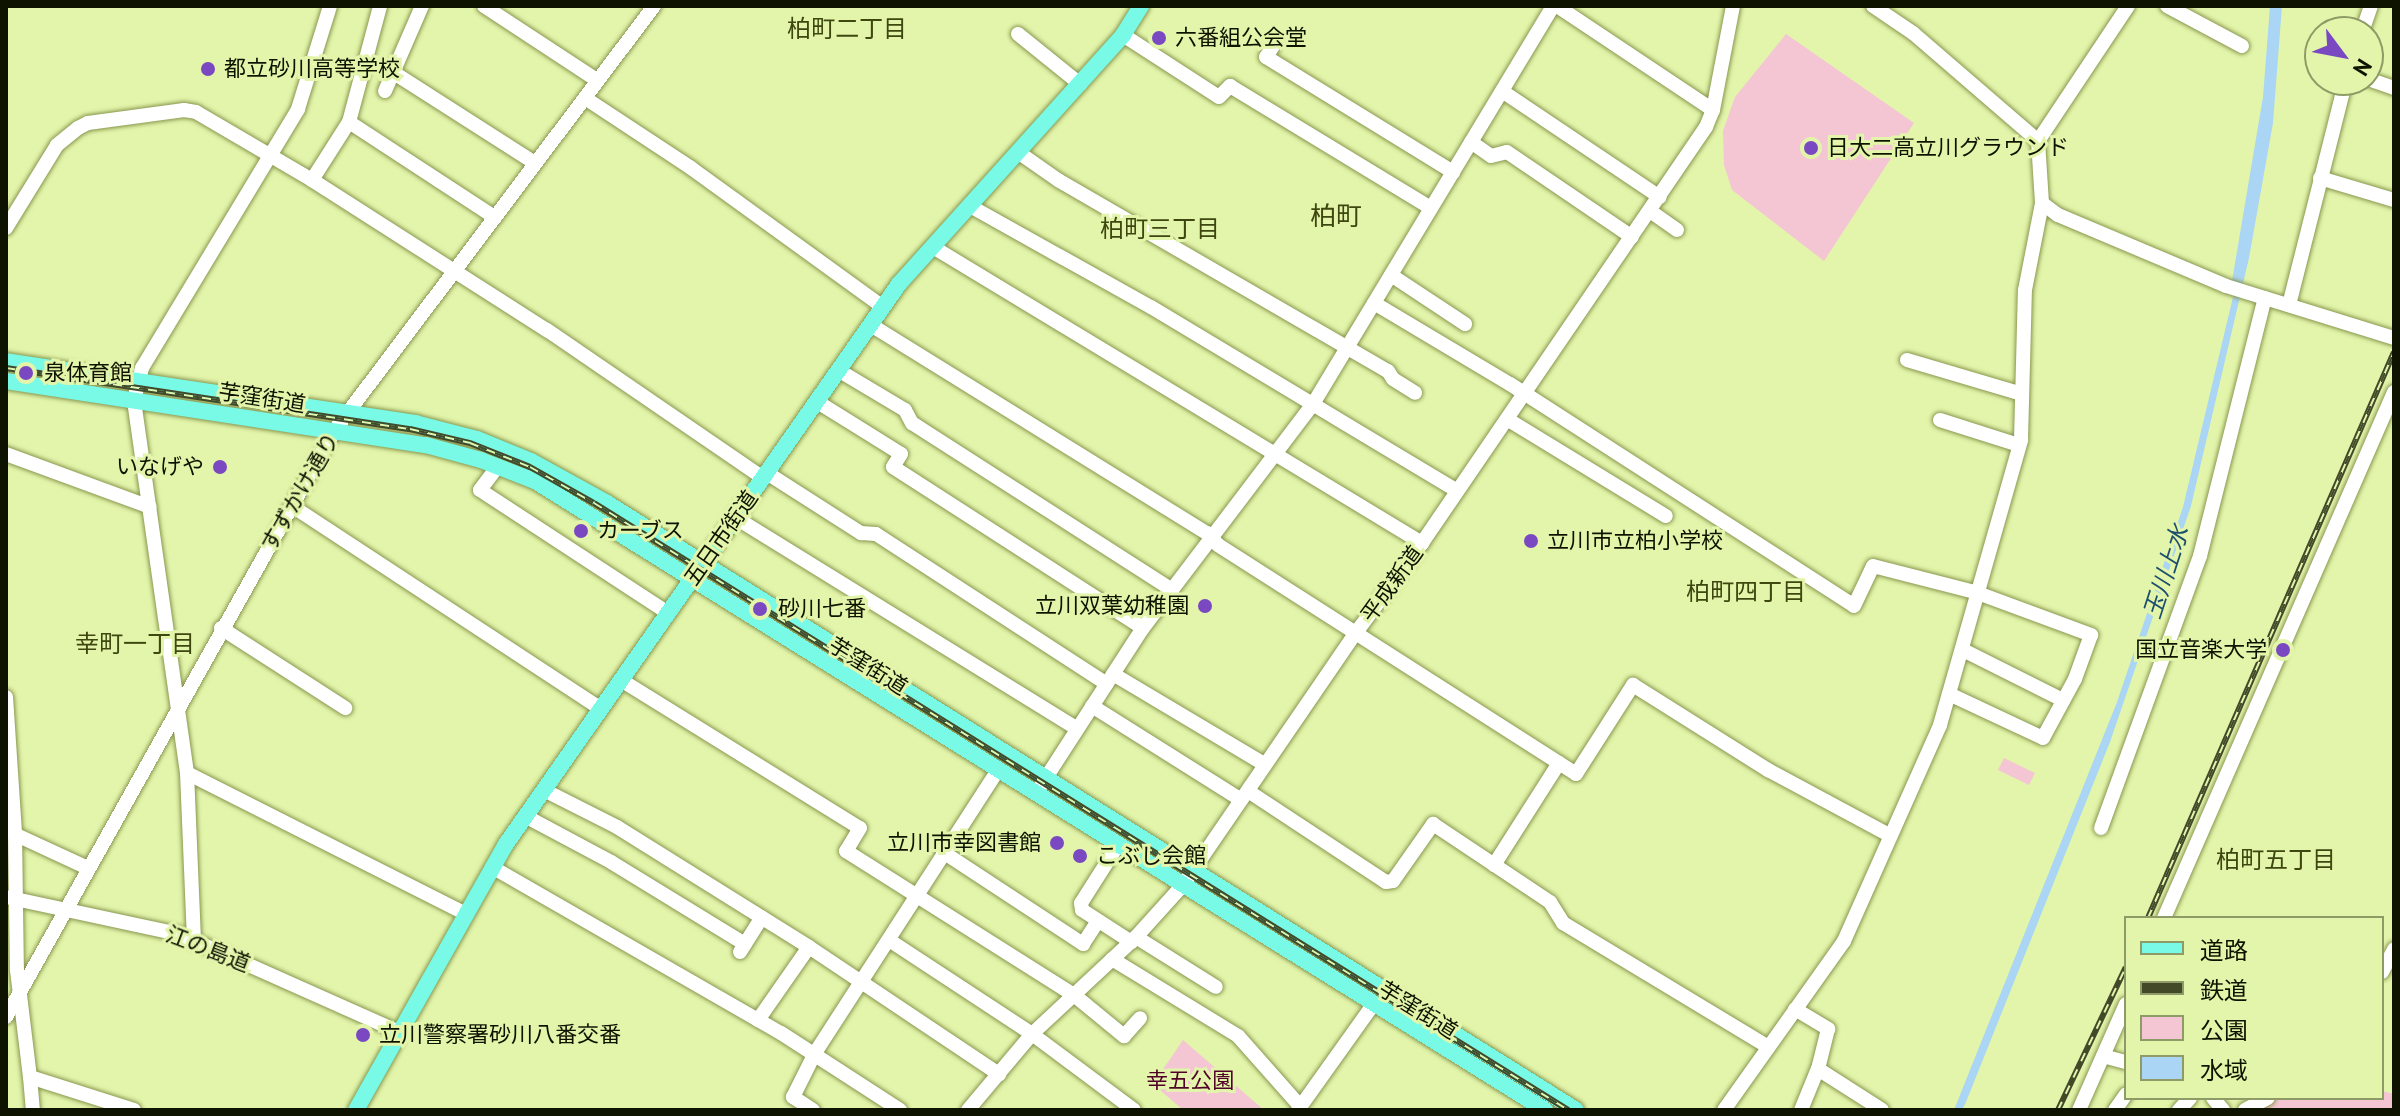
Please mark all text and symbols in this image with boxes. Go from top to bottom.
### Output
district label: 柏町二丁目 [787,15,907,43]
north arrow [2304,16,2384,96]
place label: 六番組公会堂 [1175,25,1307,51]
marker: 六番組公会堂 [1150,29,1168,47]
text: N [2347,54,2378,81]
place label: 都立砂川高等学校 [224,56,400,82]
marker: 都立砂川高等学校 [199,60,217,78]
place label: 日大二高立川グラウンド [1827,135,2069,161]
marker: 日大二高立川グラウンド [1802,139,1820,157]
district label: 柏町 [1310,200,1362,232]
district label: 柏町三丁目 [1100,215,1220,243]
place label: 泉体育館 [44,360,132,386]
marker: 泉体育館 [15,362,37,384]
street label: 芋窪街道 [216,378,308,418]
street label: すずかけ通り [256,428,344,556]
place label: いなげや [116,454,204,480]
marker: いなげや [211,458,229,476]
street label: 五日市街道 [679,485,763,591]
place label: カーブス [597,518,685,544]
marker: カーブス [572,522,590,540]
water label: 玉川上水 [2137,522,2195,622]
place label: 立川市立柏小学校 [1547,528,1723,554]
marker: 立川市立柏小学校 [1522,532,1540,550]
street label: 平成新道 [1355,541,1429,627]
district label: 柏町四丁目 [1686,578,1806,606]
place label: 立川双葉幼稚園 [1035,593,1189,619]
place label: 砂川七番 [778,596,866,622]
marker: 立川双葉幼稚園 [1196,597,1214,615]
marker: 砂川七番 [749,598,771,620]
district label: 幸町一丁目 [75,630,195,658]
street label: 芋窪街道 [824,631,912,701]
place label: 国立音楽大学 [2135,637,2267,663]
marker: 国立音楽大学 [2274,641,2292,659]
place label: 立川市幸図書館 [887,830,1041,856]
marker: 立川市幸図書館 [1048,834,1066,852]
place label: こぶし会館 [1096,843,1206,869]
district label: 柏町五丁目 [2216,846,2336,874]
marker: こぶし会館 [1071,847,1089,865]
legend [2124,916,2384,1100]
street label: 江の島道 [162,921,254,977]
text: 道路 [2200,935,2248,966]
street label: 芋窪街道 [1374,975,1462,1045]
text: 鉄道 [2200,975,2248,1006]
text: 公園 [2200,1015,2248,1046]
place label: 立川警察署砂川八番交番 [379,1022,621,1048]
marker: 立川警察署砂川八番交番 [354,1026,372,1044]
text: 水域 [2200,1055,2248,1086]
park label: 幸五公園 [1146,1068,1234,1094]

